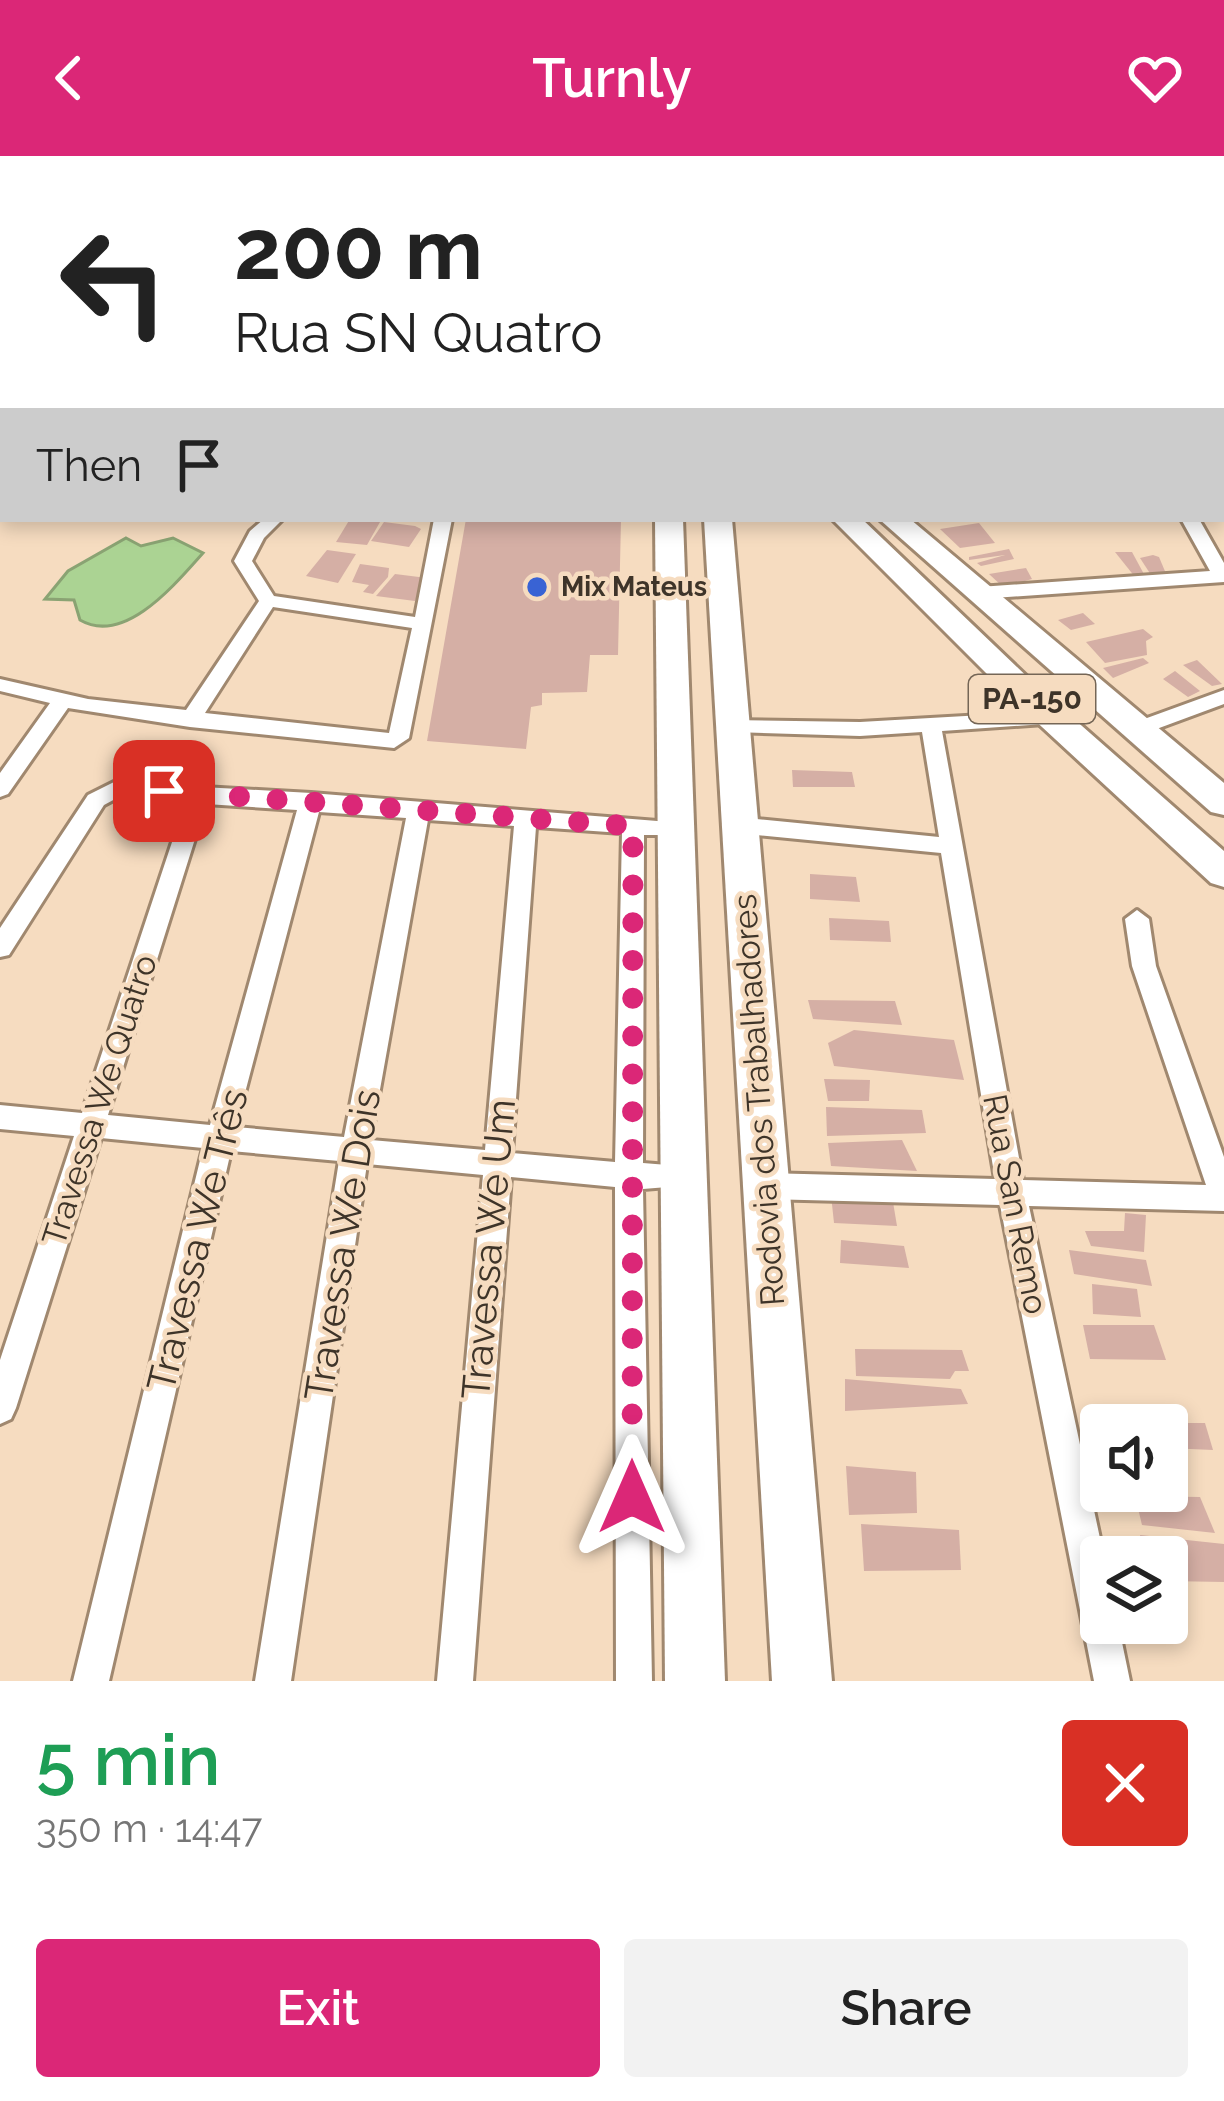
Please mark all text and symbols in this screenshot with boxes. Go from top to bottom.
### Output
icon: back [36,45,102,111]
icon: heart [1122,45,1188,111]
text: Turnly [532,46,692,110]
text: 200 m [234,200,483,299]
icon: left [36,204,192,360]
text: Rua SN Quatro [234,301,602,365]
icon: arrive [166,432,232,498]
text: Then [36,439,142,492]
place label: Mix Mateus [561,571,707,602]
marker: Mix Mateus [524,574,550,600]
road number: PA-150 [969,675,1095,723]
pin [113,740,215,842]
icon: arrive [131,758,197,824]
street label: Rodovia dos Trabalhadores [725,893,792,1307]
street label: Travessa We Quatro [34,950,165,1251]
street label: Travessa We Três [137,1084,257,1396]
street label: Travessa We Dois [295,1086,389,1404]
street label: Rua San Remo [975,1091,1056,1317]
street label: Travessa We Um [452,1097,524,1401]
map controls [1080,1404,1188,1644]
button: sound [1080,1404,1188,1512]
position arrow [569,1434,695,1560]
button: layers [1080,1536,1188,1644]
text: 5 min [36,1717,221,1802]
button: close [1062,1720,1188,1846]
text: 350 m · 14:47 [36,1805,262,1851]
button: Exit [36,1939,600,2077]
button: Share [624,1939,1188,2077]

